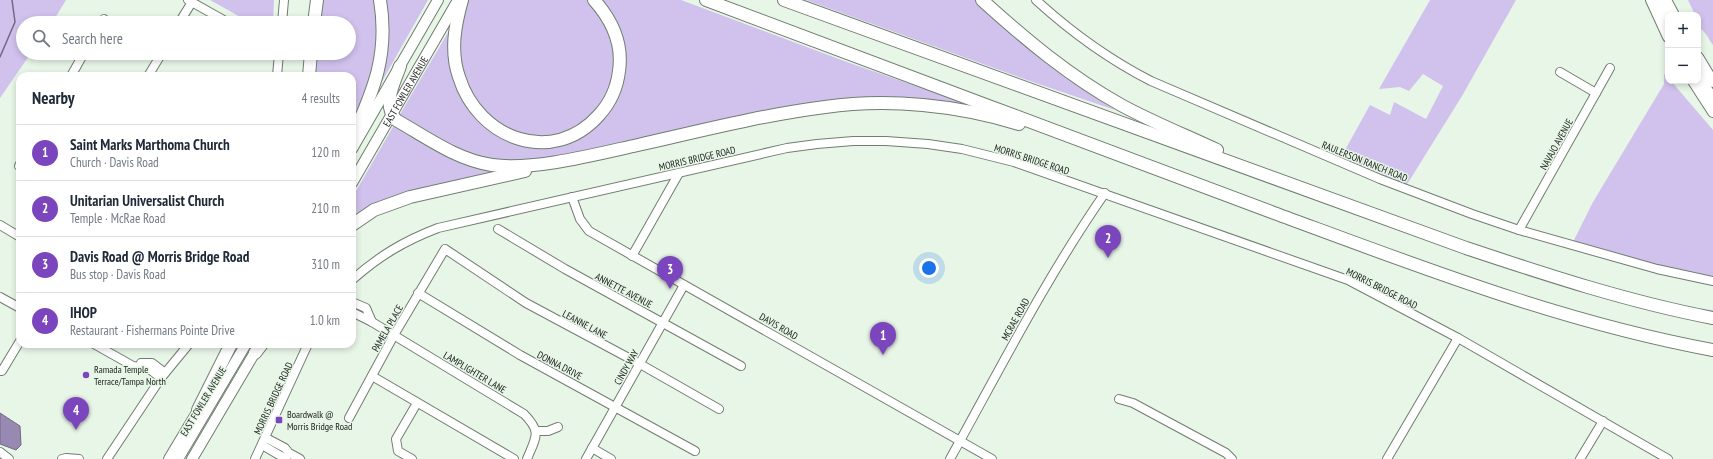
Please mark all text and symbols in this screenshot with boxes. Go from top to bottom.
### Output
map controls [1665,12,1701,84]
button: + [1665,12,1701,48]
search box [16,16,356,60]
icon: search [30,27,52,49]
text: Search here [62,29,123,48]
button: − [1665,48,1701,84]
street label: EAST FOWLER AVENUE [380,54,431,129]
text: Nearby [32,87,75,109]
text: 4 results [301,90,340,107]
street label: NAVAJO AVENUE [1537,116,1576,172]
text: Saint Marks Marthoma Church [70,135,230,154]
street label: RAULERSON RANCH ROAD [1320,138,1410,185]
street label: MORRIS BRIDGE ROAD [993,141,1071,178]
street label: MORRIS BRIDGE ROAD [657,143,737,174]
text: 1 [42,144,48,161]
text: 120 m [311,144,340,161]
text: Church · Davis Road [70,154,159,171]
text: Unitarian Universalist Church [70,191,224,210]
text: 2 [42,200,48,217]
text: 210 m [311,200,340,217]
text: Temple · McRae Road [70,210,165,227]
pin: 2 [1095,225,1121,258]
text: Davis Road @ Morris Bridge Road [70,247,249,266]
text: 3 [42,256,48,273]
text: 310 m [311,256,340,273]
pin: 3 [657,256,683,289]
your location [919,258,939,278]
street label: MORRIS BRIDGE ROAD [1344,265,1420,312]
text: Bus stop · Davis Road [70,266,166,283]
street label: ANNETTE AVENUE [593,270,655,311]
street label: MCRAE ROAD [998,296,1032,343]
street label: PAMELA PLACE [369,302,406,354]
text: IHOP [70,303,97,322]
street label: LEANNE LANE [560,307,609,342]
street label: DAVIS ROAD [757,310,800,343]
text: 4 [42,312,48,329]
text: 1.0 km [310,312,340,329]
text: Restaurant · Fishermans Pointe Drive [70,322,235,339]
pin: 1 [870,322,896,355]
street label: CINDY WAY [611,347,642,387]
street label: DONNA DRIVE [535,348,585,383]
street label: LAMPLIGHTER LANE [441,349,508,396]
street label: MORRIS BRIDGE ROAD [251,360,296,436]
place label: Ramada Temple Terrace/Tampa North [94,363,166,388]
street label: EAST FOWLER AVENUE [178,364,229,438]
marker: Ramada Temple Terrace/Tampa North [81,370,91,380]
pin: 4 [63,397,89,430]
place label: Boardwalk @ Morris Bridge Road [287,408,352,433]
marker: Boardwalk @ Morris Bridge Road [274,415,284,425]

